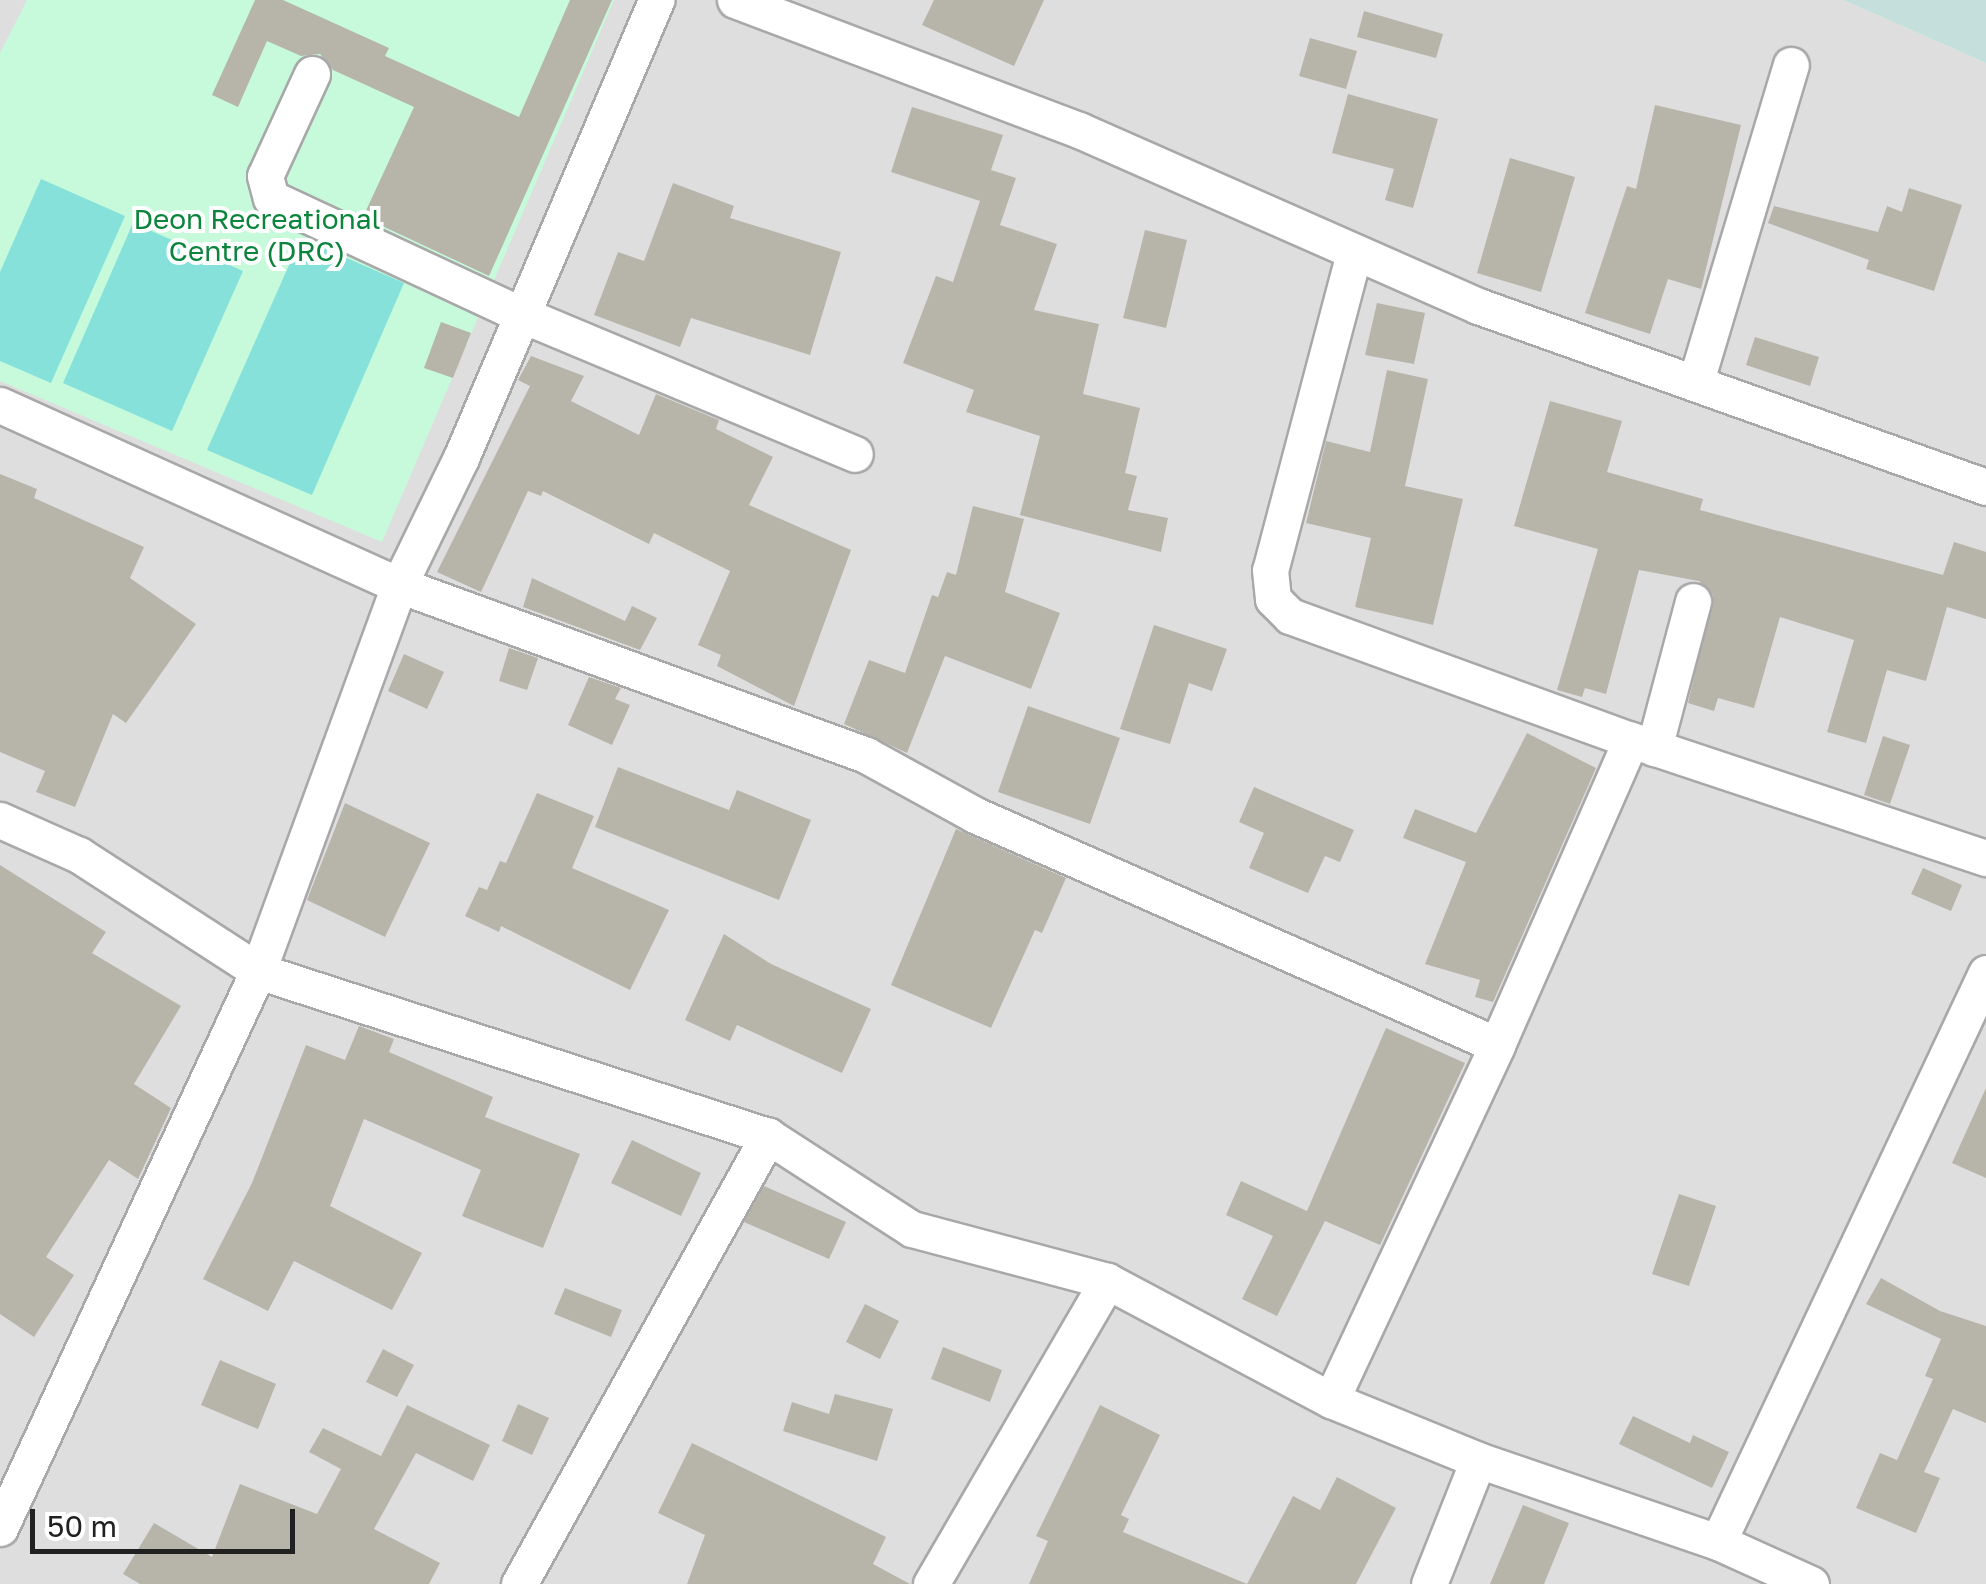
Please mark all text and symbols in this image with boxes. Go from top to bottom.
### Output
park label: Deon Recreational Centre (DRC) [133,202,381,268]
scale bar [35,1489,300,1551]
text: 50 m [47,1508,117,1544]

